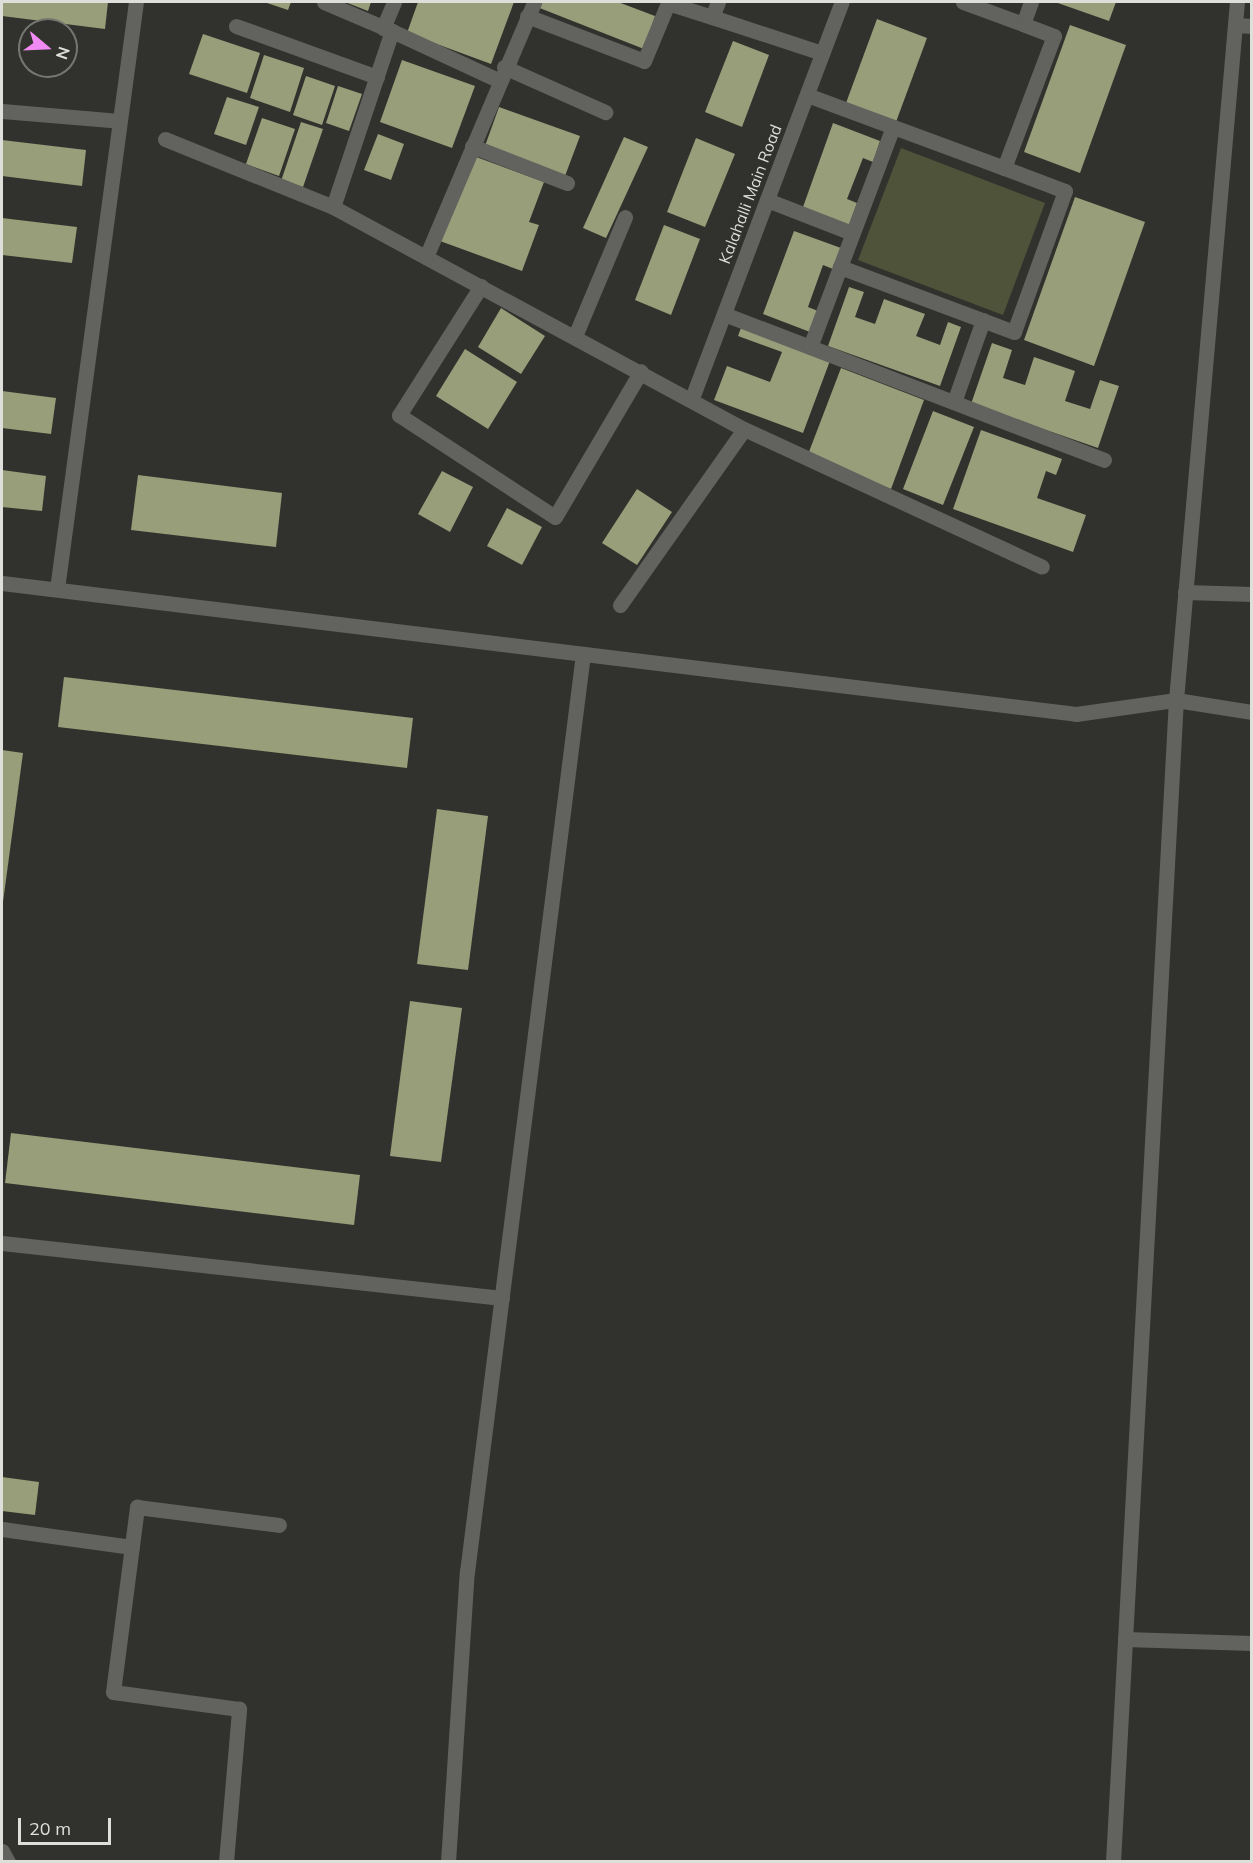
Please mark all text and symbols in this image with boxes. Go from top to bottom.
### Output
north arrow [18,18,78,78]
text: N [52,44,75,62]
street label: Kalahalli Main Road [715,122,785,266]
scale bar [21,1806,114,1844]
text: 20 m [29,1817,71,1840]

